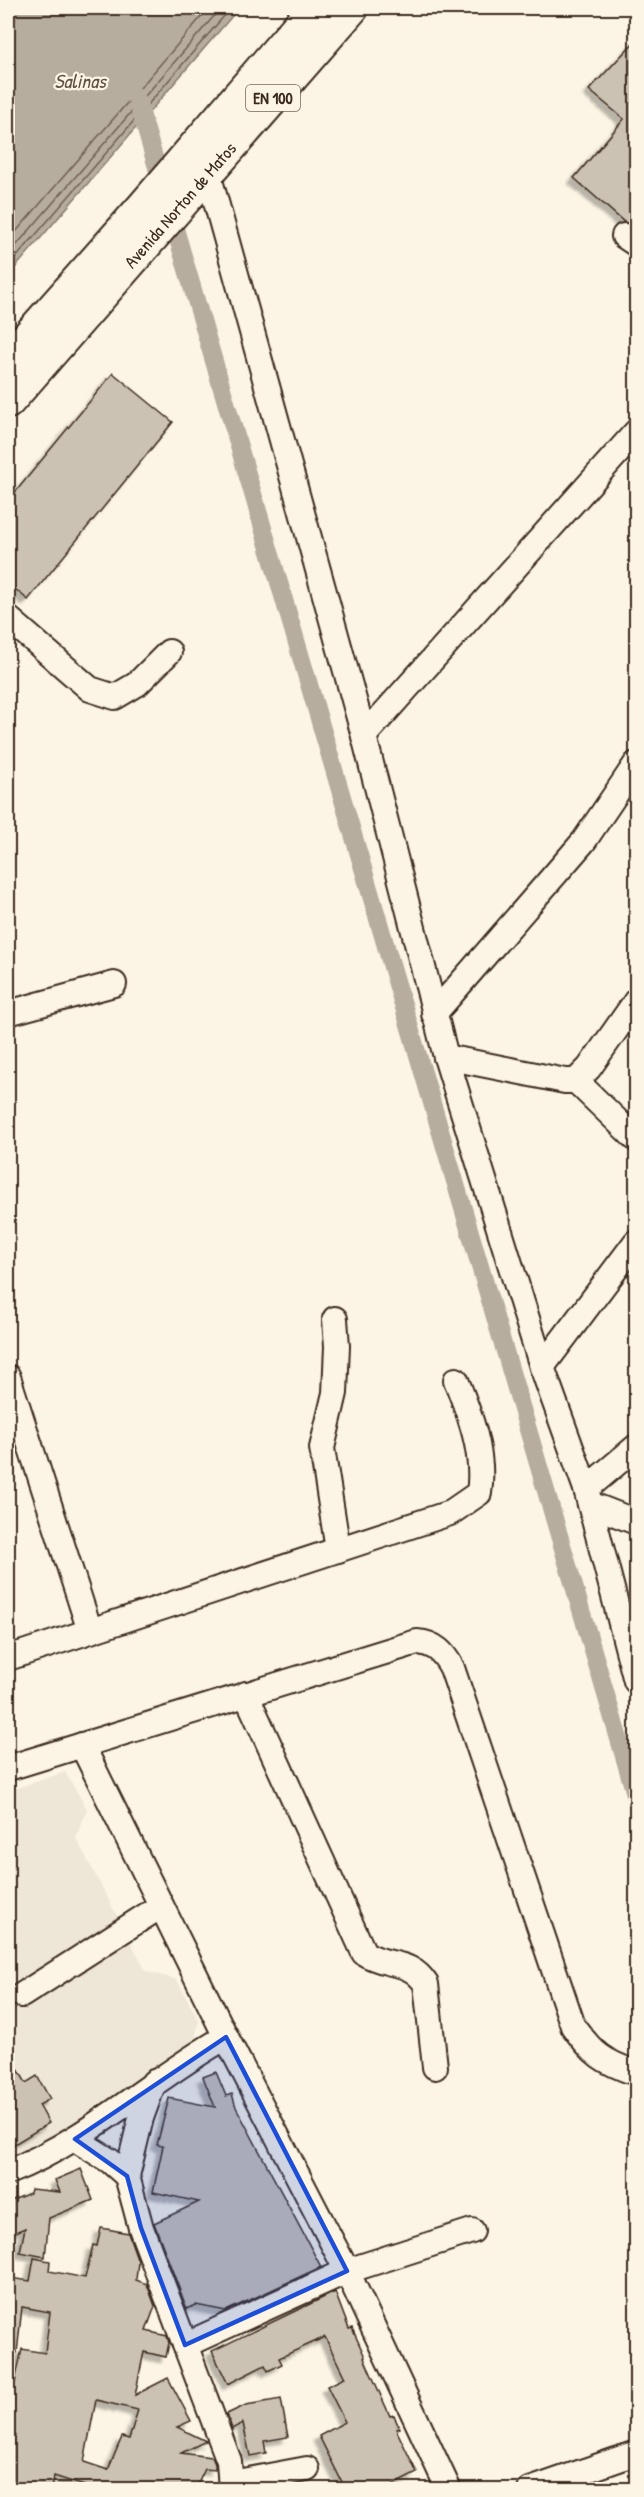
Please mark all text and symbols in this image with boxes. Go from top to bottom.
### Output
water label: Salinas [54,67,108,94]
road number: EN 100 [246,85,300,111]
street label: Avenida Norton de Matos [118,137,242,273]

